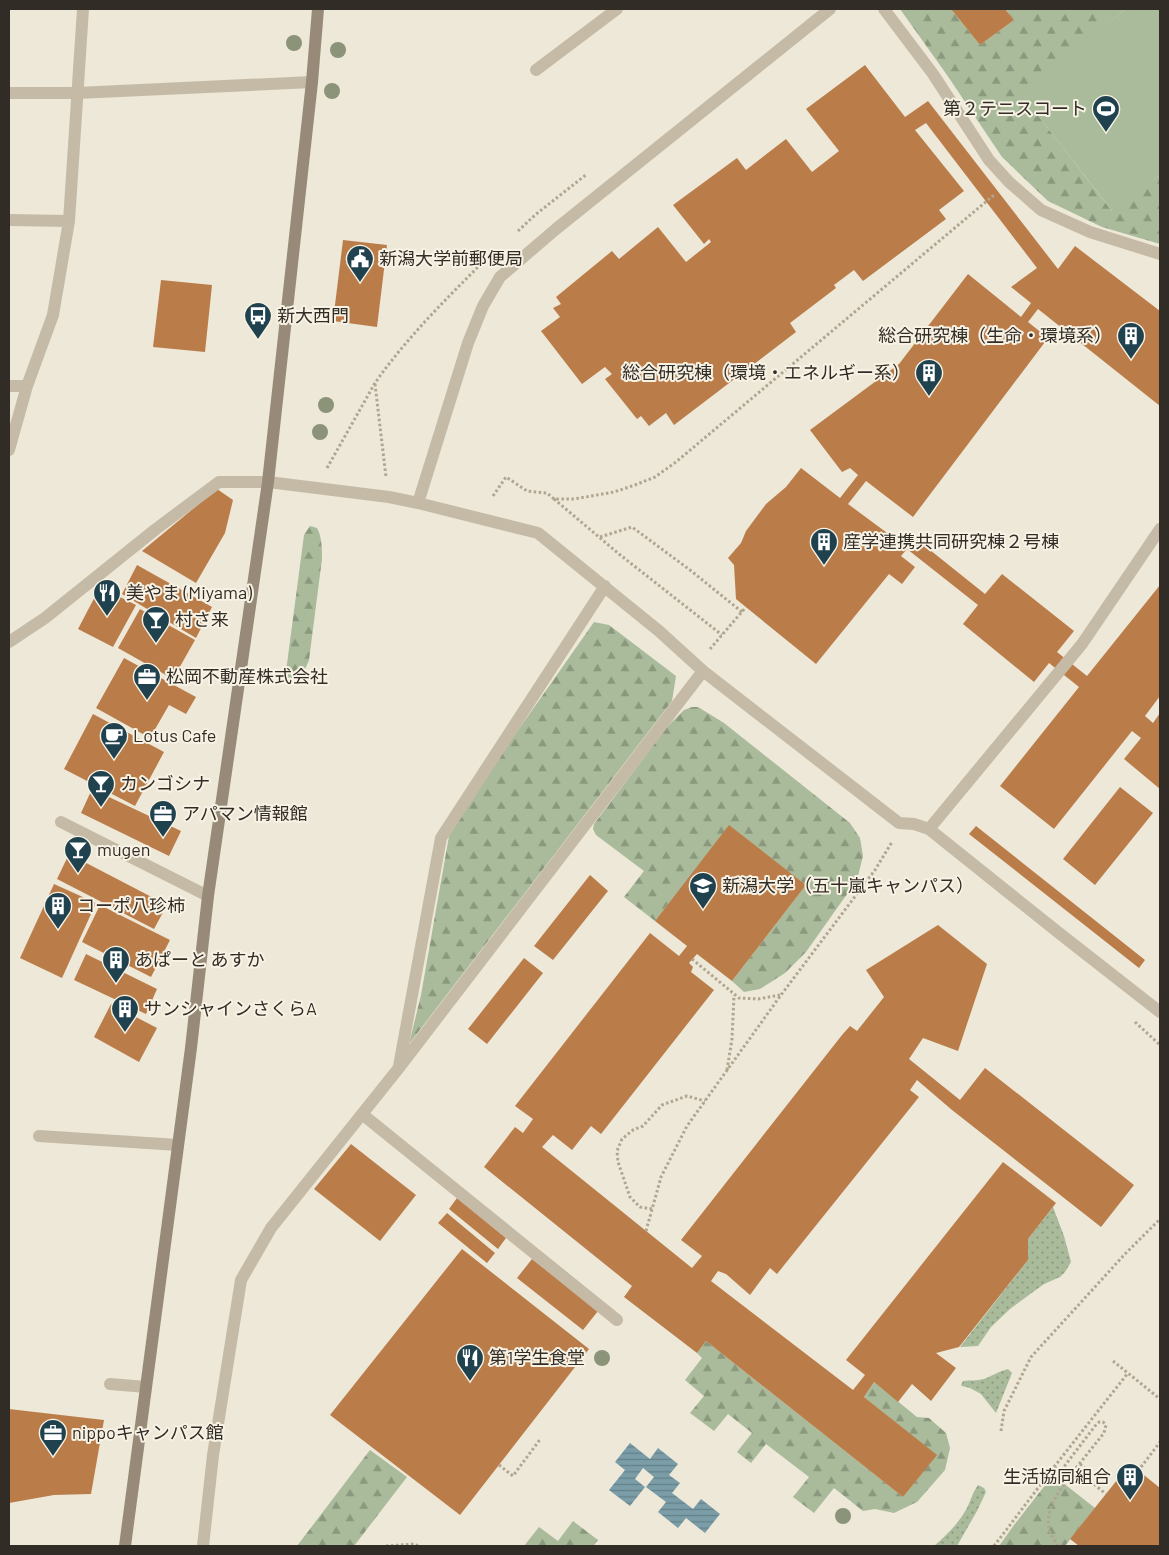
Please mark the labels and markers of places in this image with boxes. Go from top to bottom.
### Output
sports icon: 第２テニスコート [1091,94,1121,133]
place label: 第２テニスコート [943,97,1087,119]
public building icon: 新潟大学前郵便局 [345,244,375,283]
place label: 新潟大学前郵便局 [379,247,523,269]
bus stop icon: 新大西門 [243,301,273,340]
place label: 新大西門 [277,304,349,326]
building icon: 総合研究棟（生命・環境系） [1116,321,1146,360]
place label: 総合研究棟（生命・環境系） [878,324,1112,346]
building icon: 総合研究棟（環境・エネルギー系） [914,358,944,397]
place label: 総合研究棟（環境・エネルギー系） [622,361,910,383]
building icon: 産学連携共同研究棟２号棟 [809,527,839,566]
place label: 産学連携共同研究棟２号棟 [843,530,1059,552]
restaurant icon: 美やま (Miyama) [92,578,122,617]
place label: 美やま (Miyama) [126,581,252,603]
bar icon: 村さ来 [141,605,171,644]
place label: 村さ来 [175,608,229,630]
office icon: 松岡不動産株式会社 [132,662,162,701]
place label: 松岡不動産株式会社 [166,665,328,687]
cafe icon: Lotus Cafe [99,721,129,760]
place label: Lotus Cafe [133,724,216,746]
bar icon: カンゴシナ [86,769,116,808]
place label: カンゴシナ [120,772,210,794]
office icon: アパマン情報館 [148,799,178,838]
place label: アパマン情報館 [182,802,308,824]
bar icon: mugen [63,835,93,874]
place label: mugen [97,838,150,860]
school or university icon: 新潟大学（五十嵐キャンパス） [688,871,718,910]
place label: 新潟大学（五十嵐キャンパス） [722,874,974,896]
building icon: コーポ八珍柿 [43,891,73,930]
place label: コーポ八珍柿 [77,894,185,916]
building icon: あぱーと あすか [101,945,131,984]
place label: あぱーと あすか [135,948,265,970]
building icon: サンシャインさくらA [110,994,140,1033]
place label: サンシャインさくらA [144,997,317,1019]
restaurant icon: 第1学生食堂 [455,1343,485,1382]
place label: 第1学生食堂 [489,1346,585,1368]
office icon: nippoキャンパス館 [38,1418,68,1457]
place label: nippoキャンパス館 [72,1421,224,1443]
building icon: 生活協同組合 [1115,1462,1145,1501]
place label: 生活協同組合 [1003,1465,1111,1487]

